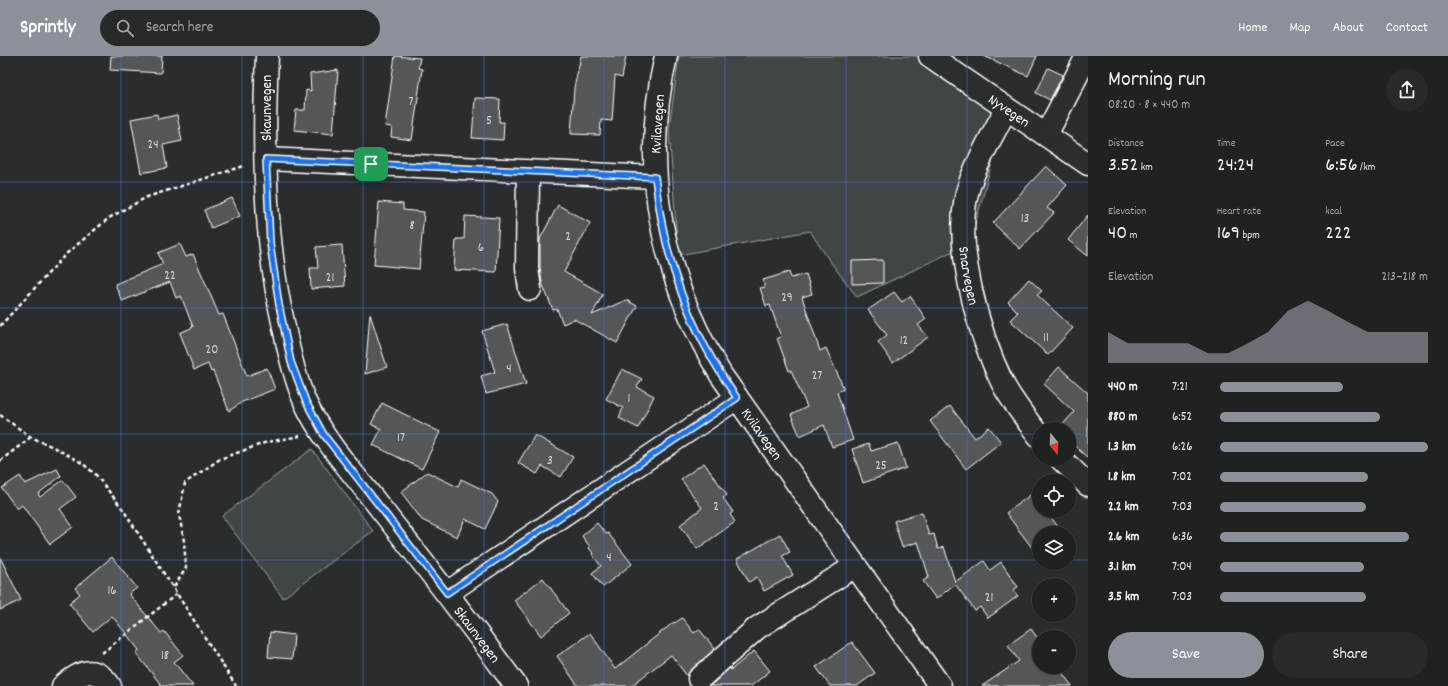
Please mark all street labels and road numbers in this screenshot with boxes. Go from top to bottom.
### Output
street label: Skaunvegen [257,75,279,141]
street label: Nyvegen [983,90,1034,134]
street label: Kvilavegen [646,94,672,155]
street label: Snarvegen [951,245,983,308]
street label: Kvilavegen [735,404,787,466]
street label: Skaunvegen [447,602,505,669]

